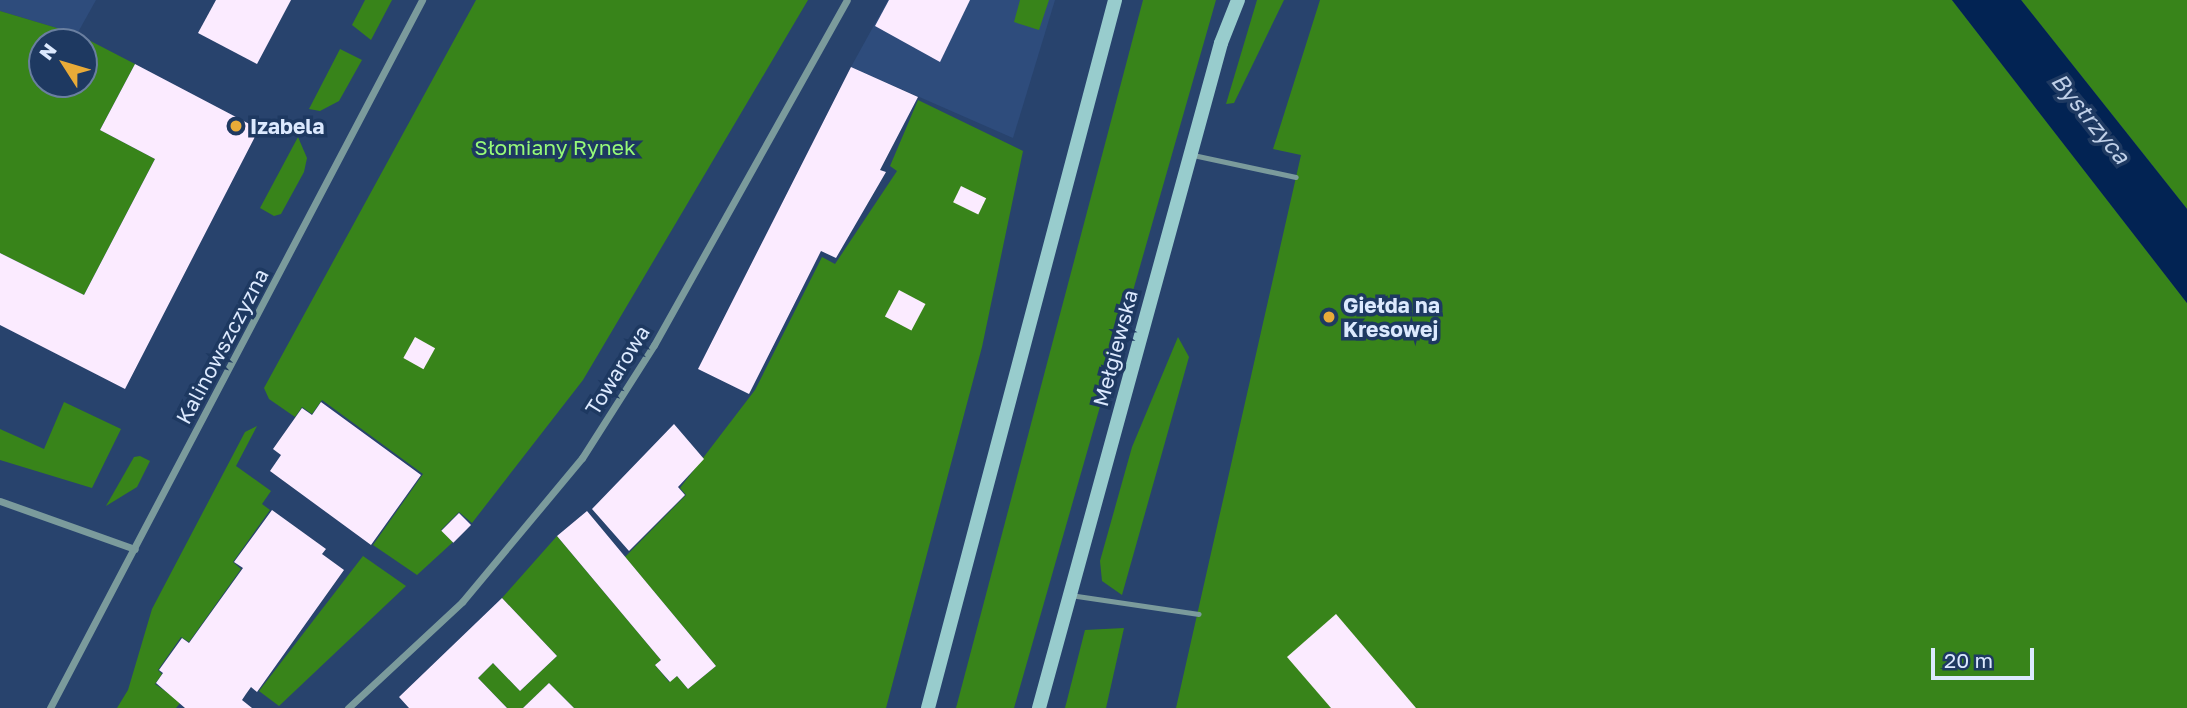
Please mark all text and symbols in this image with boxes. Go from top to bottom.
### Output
north arrow [28,28,98,98]
text: N [34,39,61,64]
water label: Bystrzyca [2046,67,2136,169]
place label: Izabela [250,113,325,139]
marker: Izabela [228,118,244,134]
park label: Słomiany Rynek [474,134,636,160]
street label: Kalinowszczyzna [170,264,274,428]
street label: Mełgiewska [1087,287,1143,409]
place label: Giełda na Kresowej [1343,292,1440,342]
marker: Giełda na Kresowej [1321,309,1337,325]
street label: Towarowa [580,321,654,419]
scale bar [1935,634,2038,678]
text: 20 m [1944,647,1993,673]

